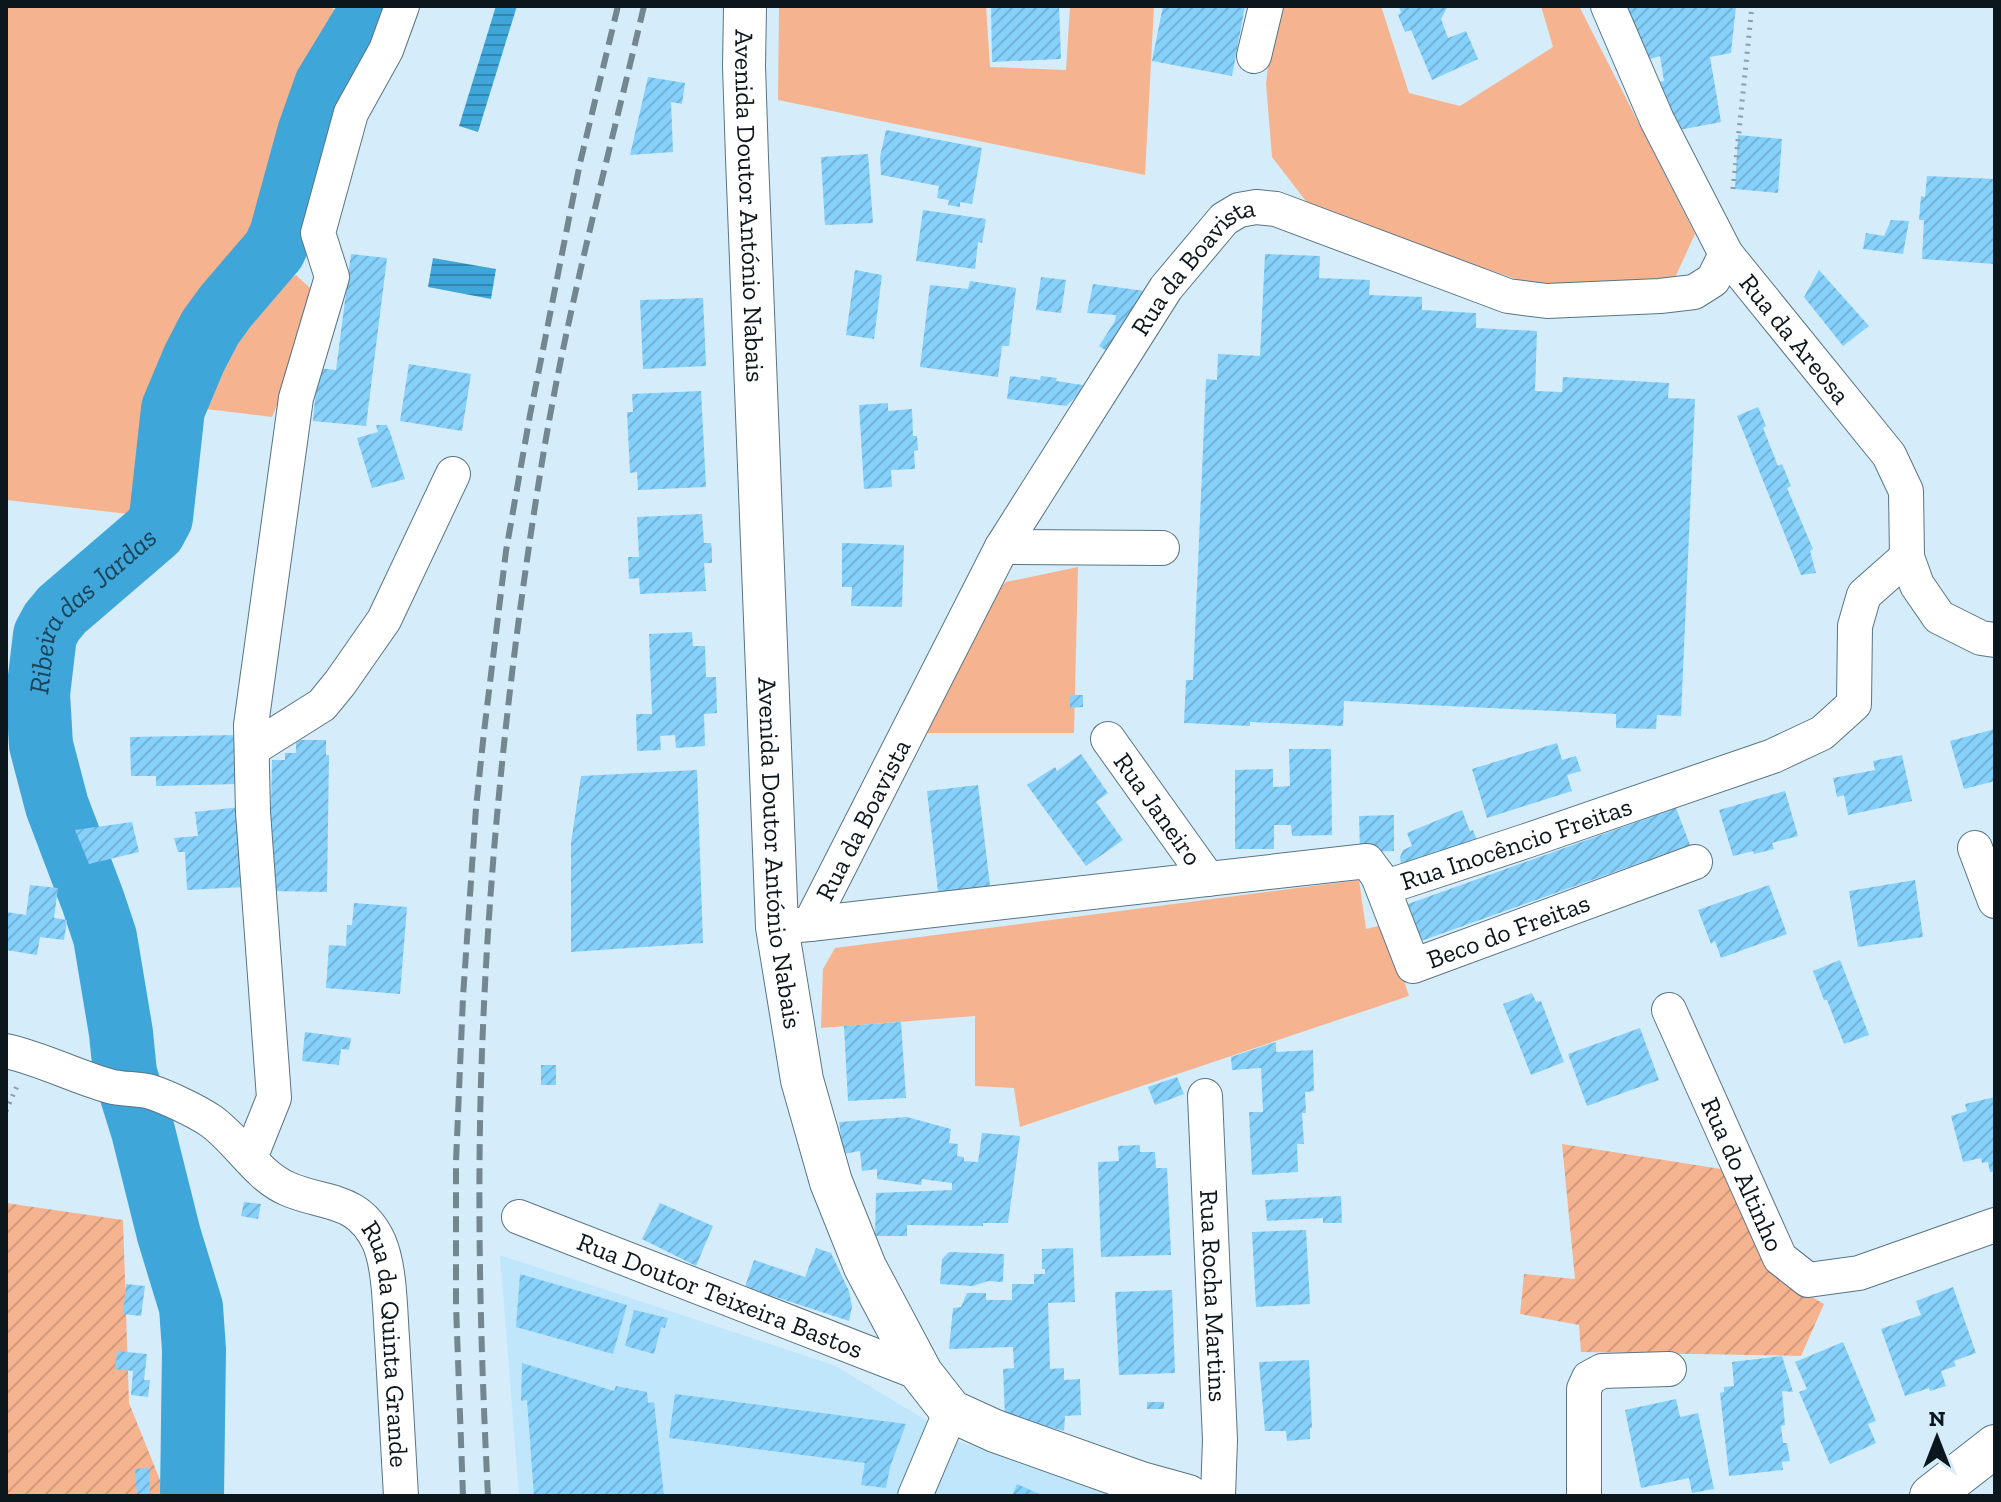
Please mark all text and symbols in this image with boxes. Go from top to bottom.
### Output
street label: Avenida Doutor António Nabais [728,29,772,383]
street label: Rua da Boavista [1124,191,1258,342]
street label: Rua da Areosa [1732,267,1857,411]
water label: Ribeira das Jardas [22,520,163,696]
street label: Avenida Doutor António Nabais [751,676,809,1031]
street label: Rua da Boavista [809,733,918,906]
street label: Rua Janeiro [1107,746,1209,872]
street label: Rua Inocêncio Freitas [1396,790,1636,897]
street label: Beco do Freitas [1422,886,1594,976]
street label: Rua do Altinho [1694,1092,1791,1256]
street label: Rua Rocha Martins [1193,1189,1234,1403]
street label: Rua da Quinta Grande [355,1214,415,1468]
street label: Rua Doutor Teixeira Bastos [573,1225,868,1366]
north arrow [1897,1398,1977,1478]
text: N [1929,1405,1946,1432]

